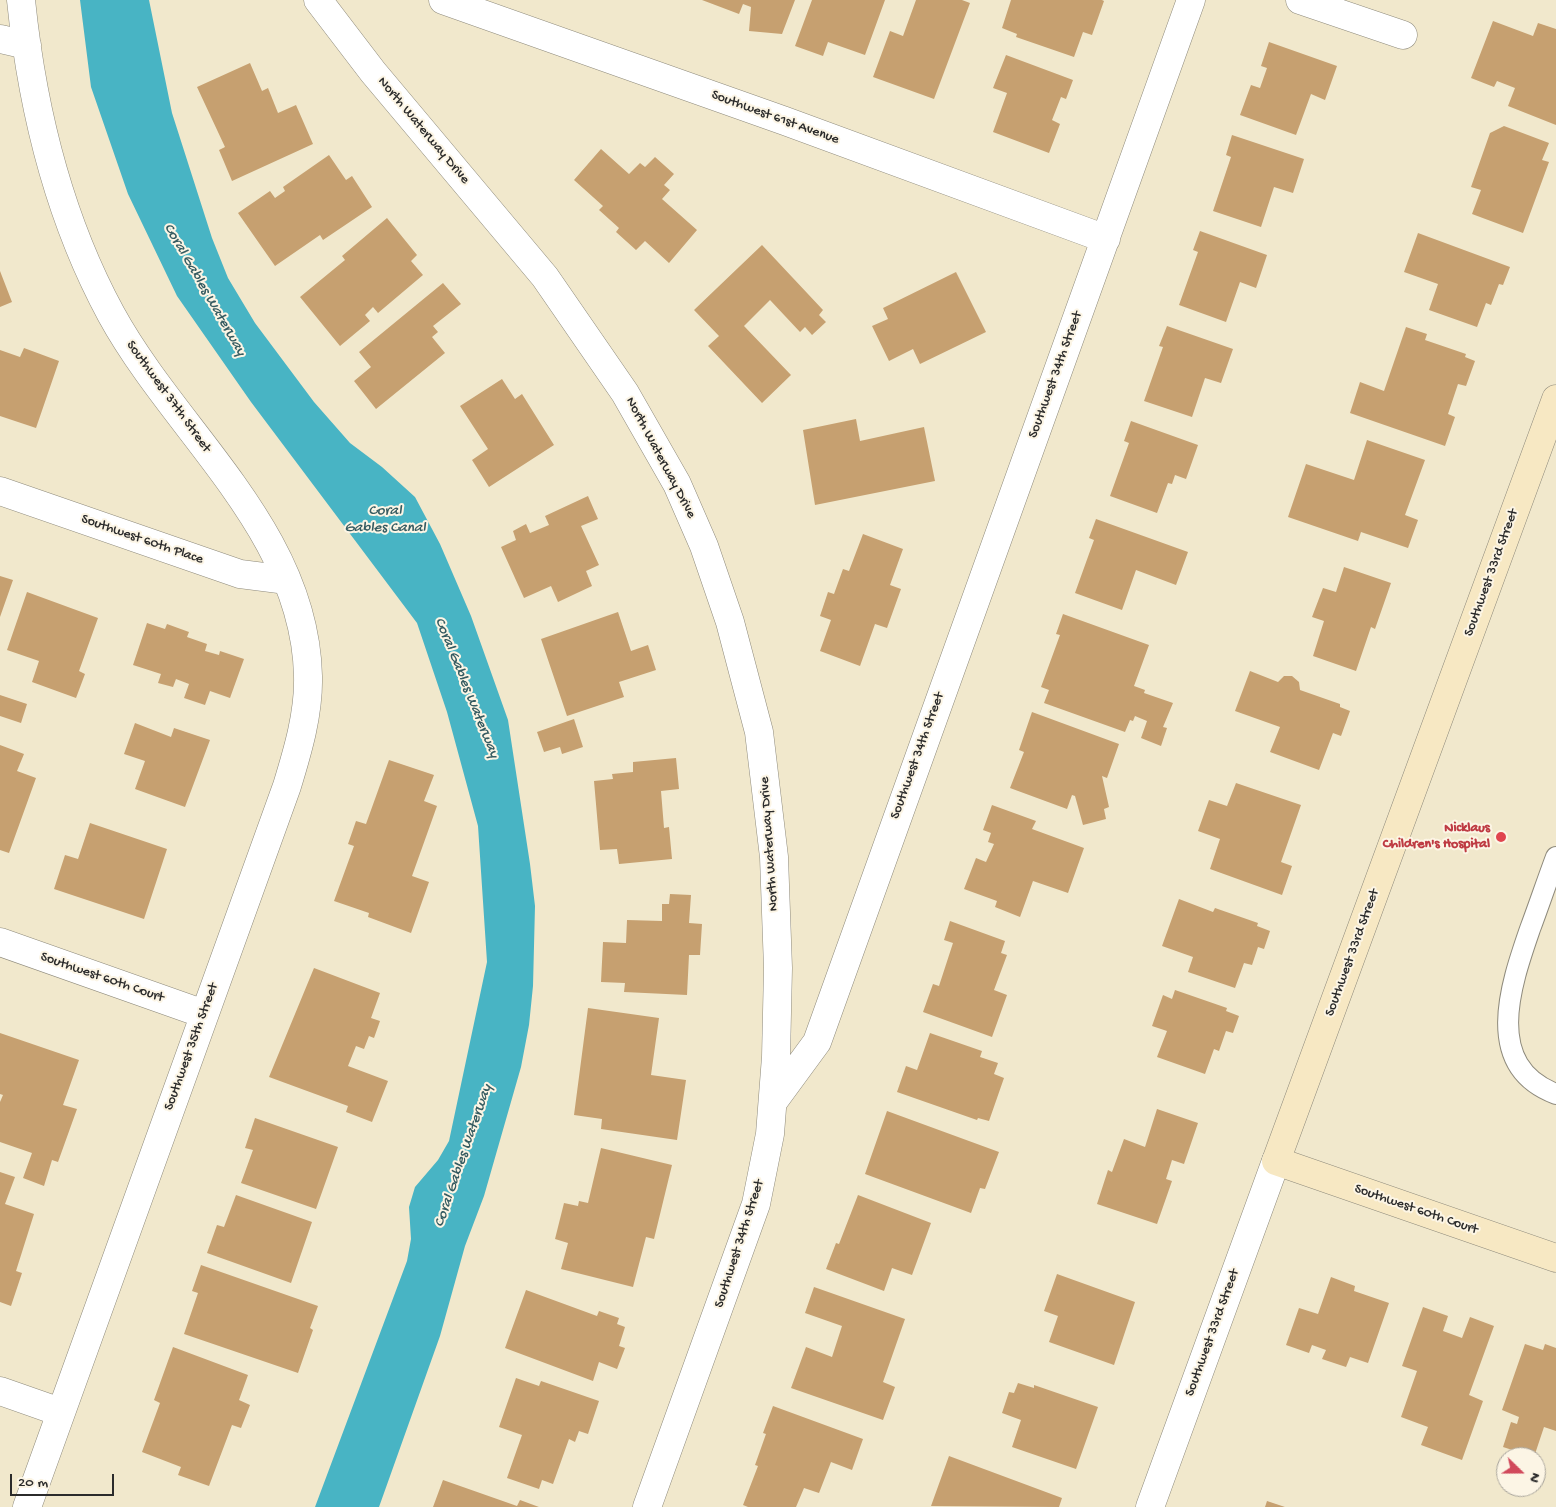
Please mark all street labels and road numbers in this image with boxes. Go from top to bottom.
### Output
street label: North Waterway Drive [373,74,473,188]
street label: Southwest 61st Avenue [709,87,841,149]
street label: Southwest 34th Street [1025,309,1087,441]
street label: Southwest 37th Street [122,338,214,456]
street label: North Waterway Drive [621,395,699,521]
street label: Southwest 33rd Street [1461,507,1523,639]
street label: Southwest 60th Place [79,511,205,569]
street label: Southwest 34th Street [887,690,949,822]
street label: North Waterway Drive [757,776,783,912]
street label: Southwest 33rd Street [1322,887,1384,1019]
street label: Southwest 60th Court [38,949,166,1007]
street label: Southwest 35th Street [161,981,223,1113]
street label: Southwest 34th Street [711,1178,769,1310]
street label: Southwest 60th Court [1352,1181,1480,1239]
street label: Southwest 33rd Street [1182,1267,1244,1399]

